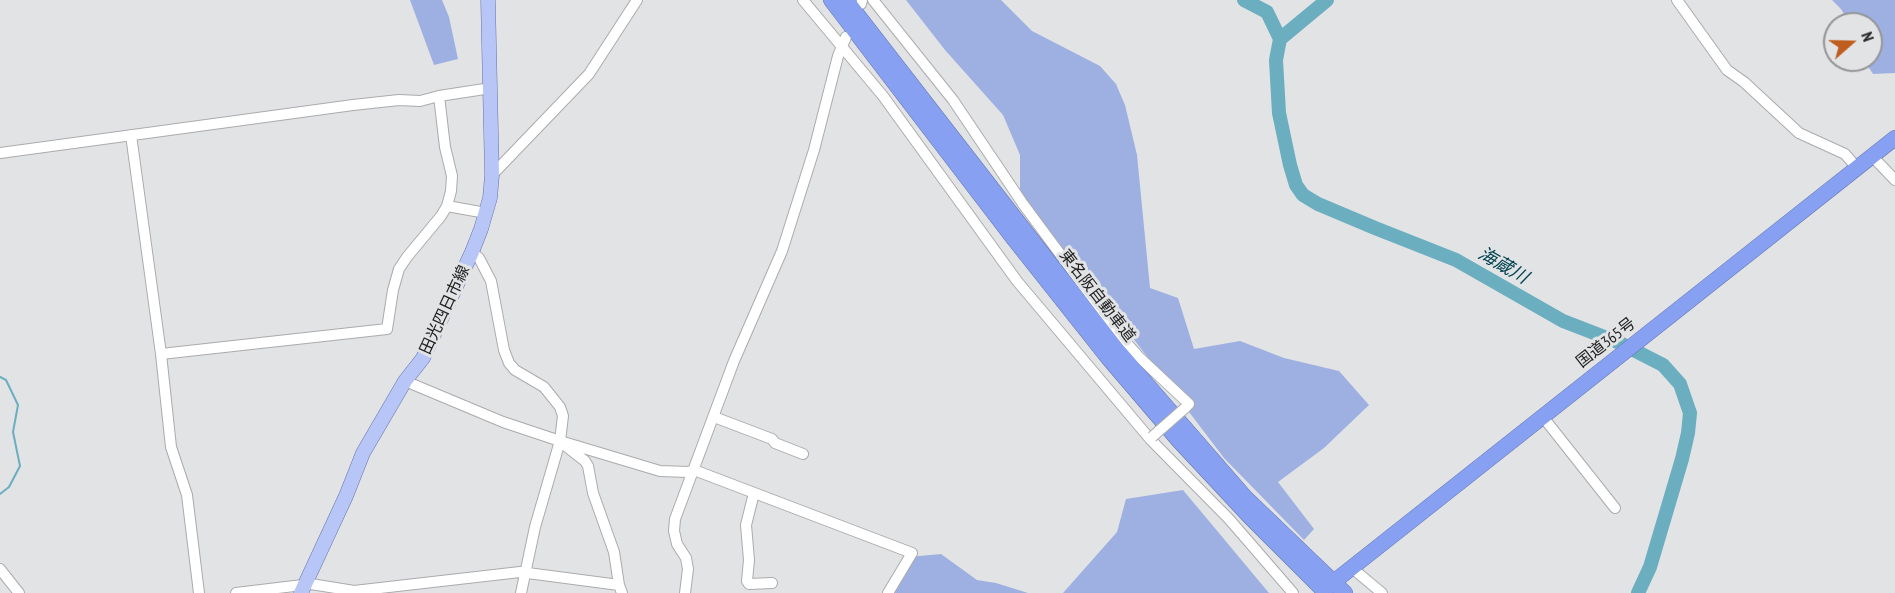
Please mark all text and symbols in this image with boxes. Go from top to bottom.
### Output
north arrow [1823,12,1883,72]
text: N [1857,29,1879,44]
water label: 海蔵川 [1474,243,1532,289]
street label: 東名阪自動車道 [1055,246,1139,346]
street label: 田光四日市線 [416,262,474,358]
street label: 国道365号 [1573,314,1639,372]

